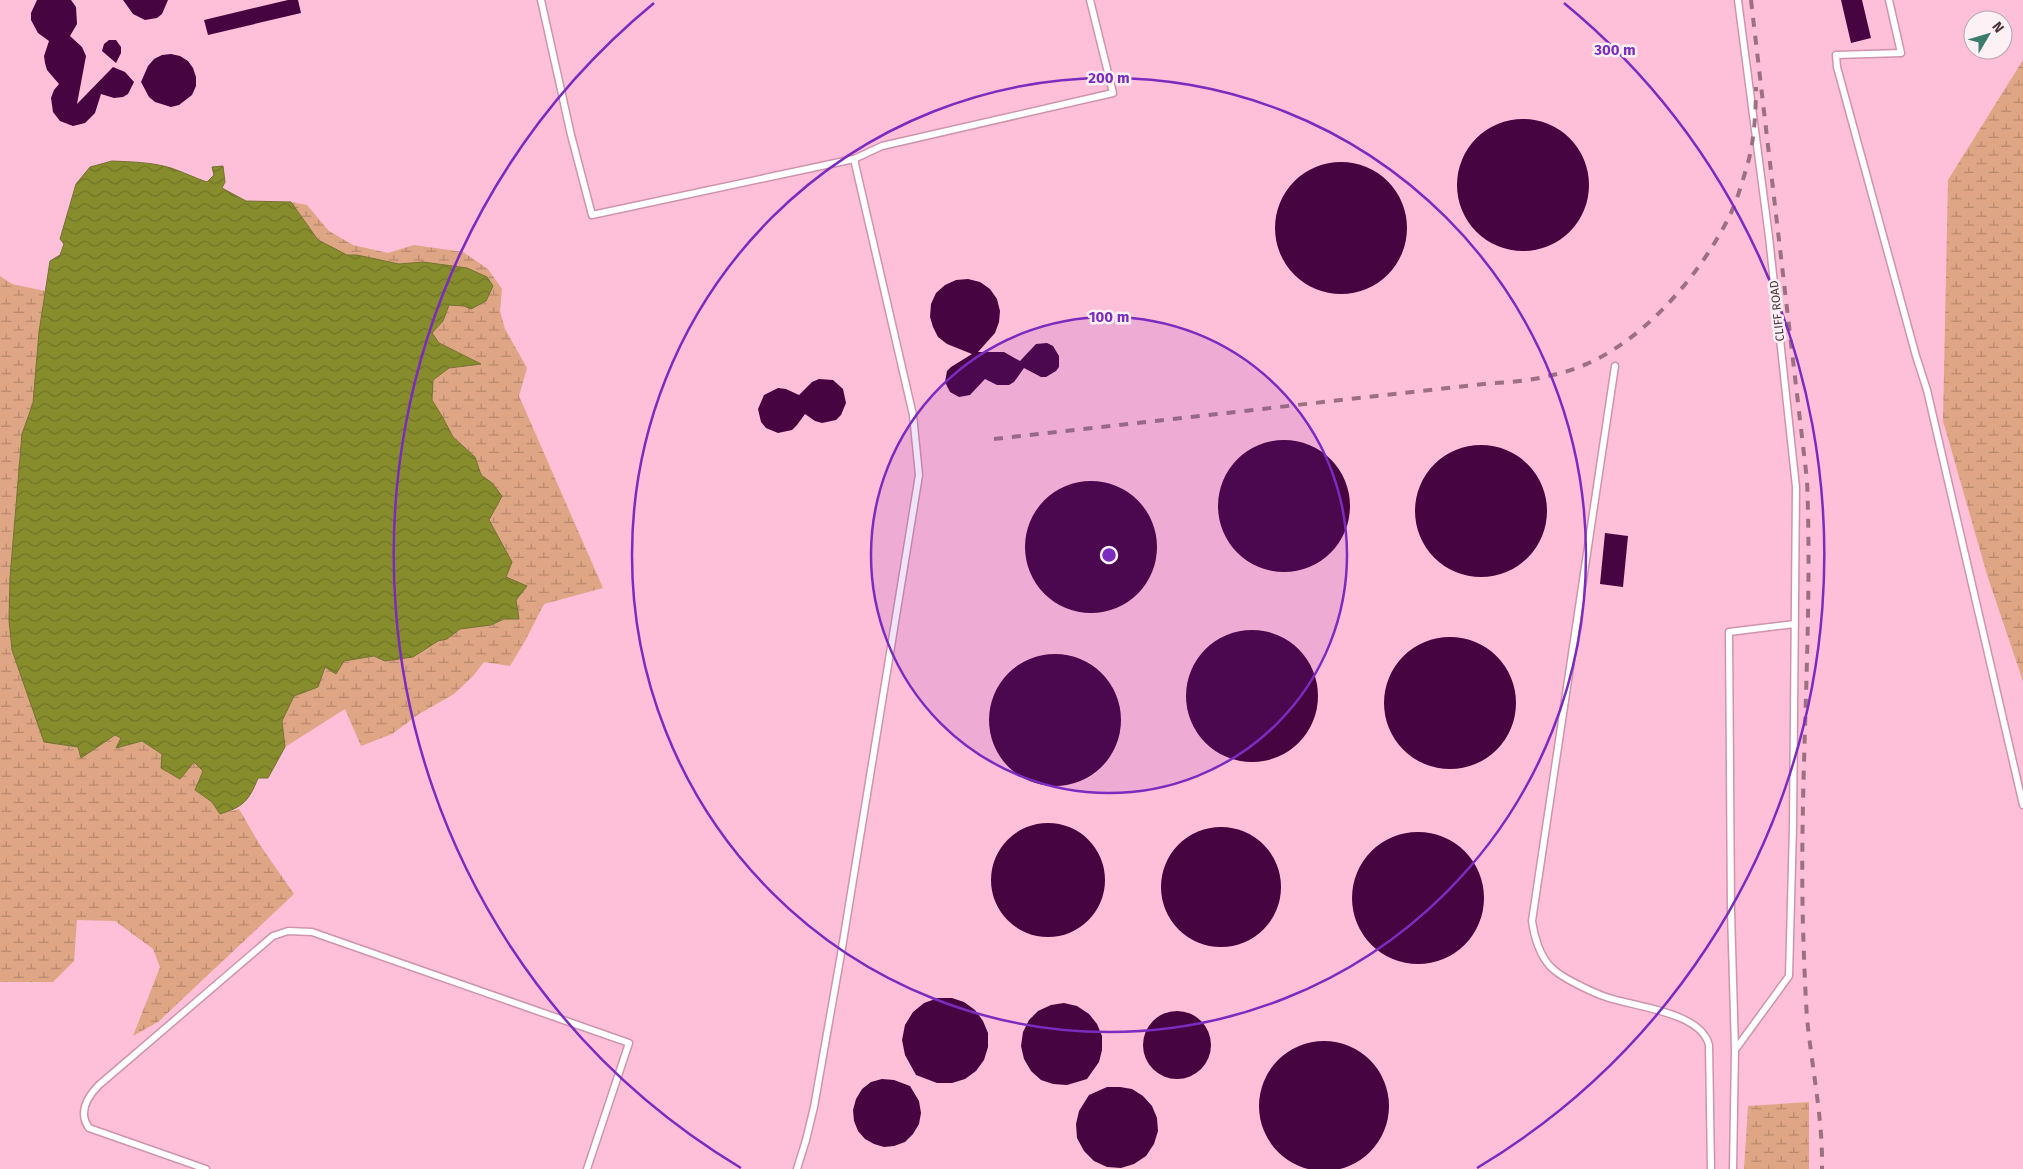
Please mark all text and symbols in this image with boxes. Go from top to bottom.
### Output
north arrow [1963,10,2013,60]
text: N [1988,18,2007,36]
text: 300 m [1593,41,1636,59]
text: 200 m [1088,69,1130,87]
street label: CLIFF ROAD [1767,280,1787,342]
text: 100 m [1089,308,1129,326]
centre of rings [1100,546,1118,564]

